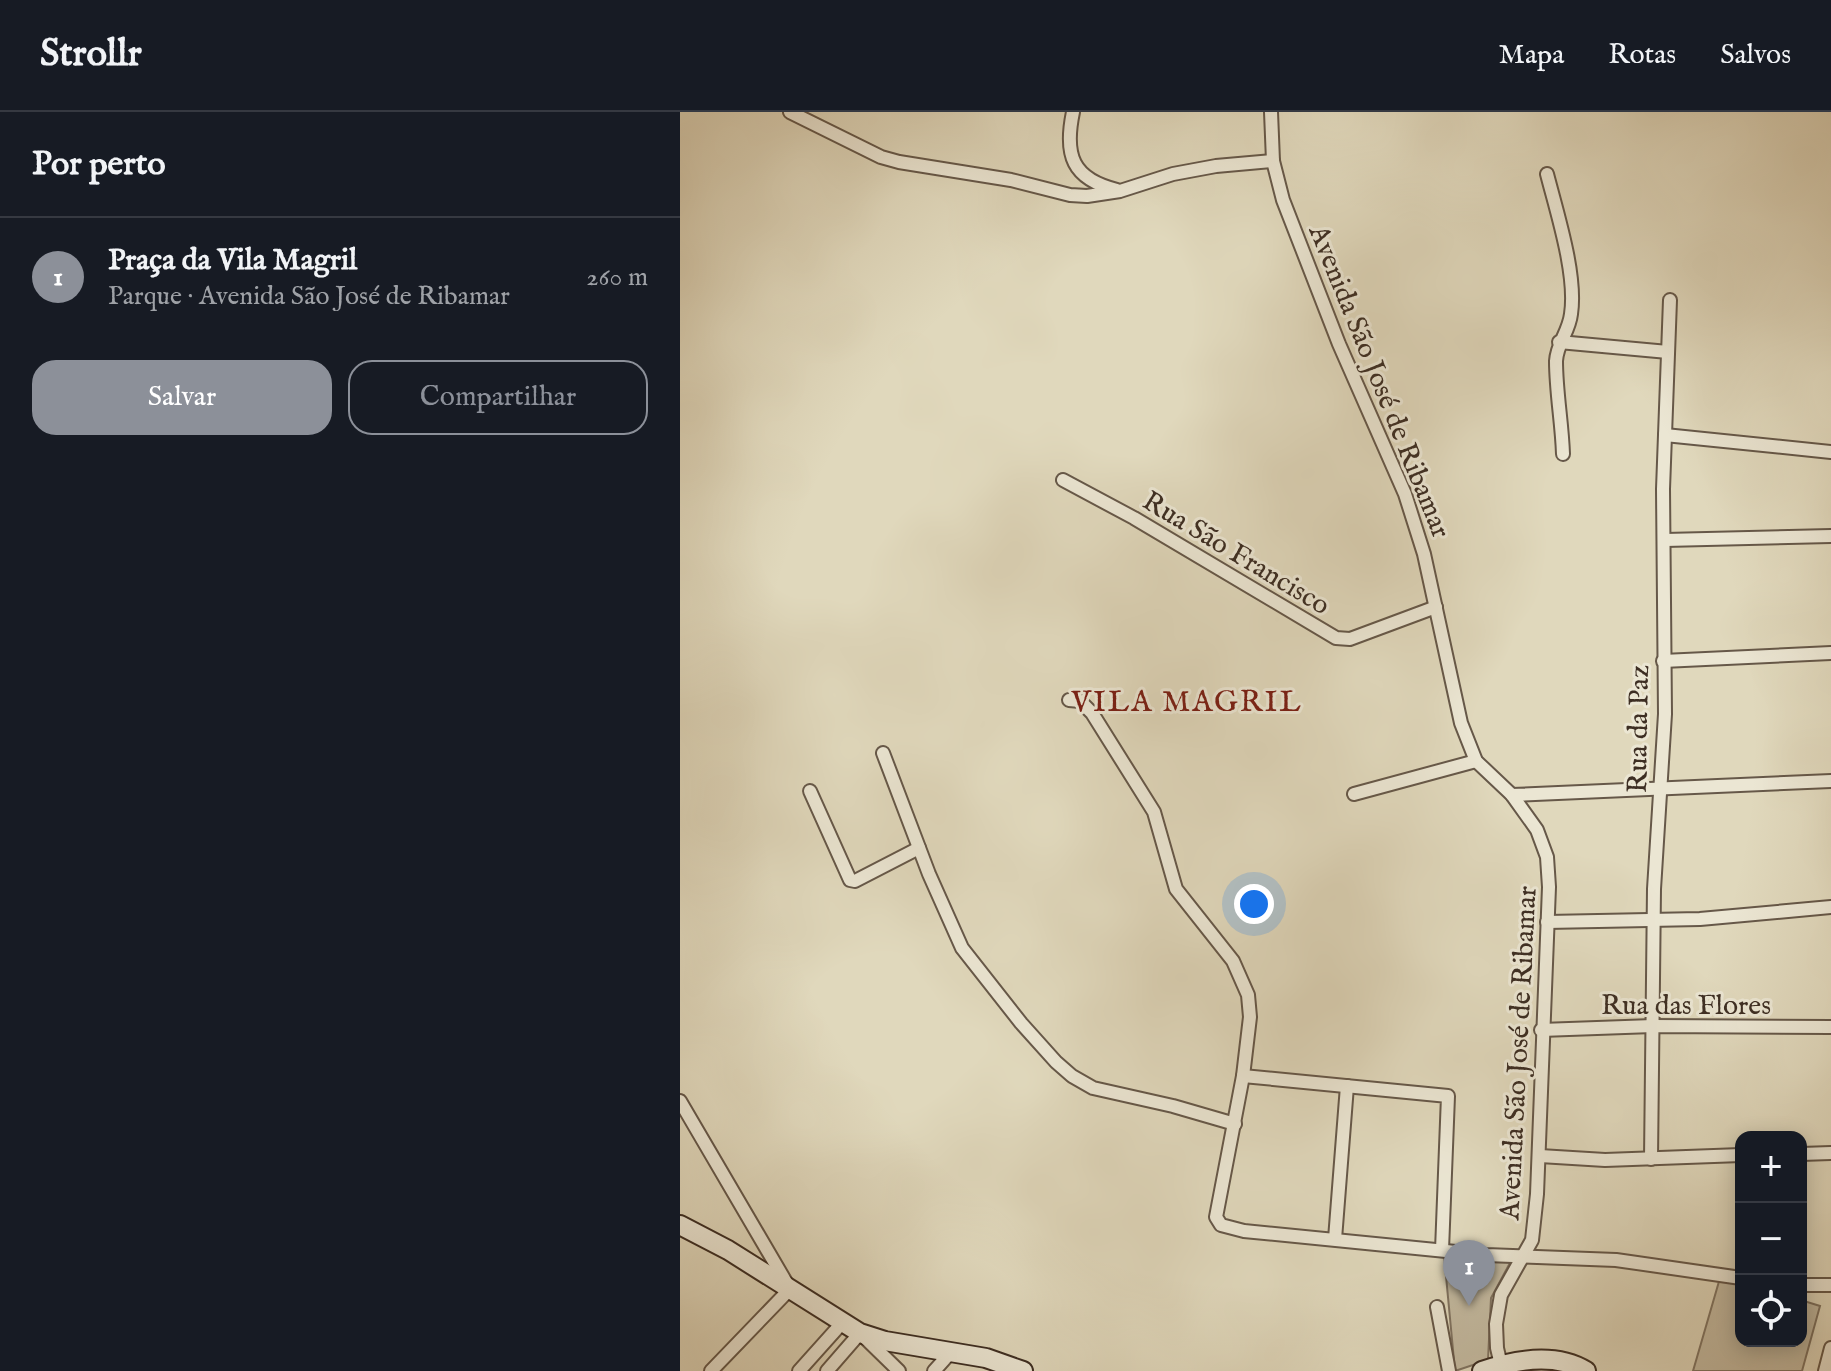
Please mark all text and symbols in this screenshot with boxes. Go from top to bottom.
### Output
text: Strollr [40,31,142,79]
text: Mapa [1499,38,1564,73]
text: Rotas [1608,38,1676,73]
text: Salvos [1720,38,1791,73]
text: Por perto [32,143,166,186]
street label: Avenida São José de Ribamar [1299,219,1458,544]
text: Praça da Vila Magril [108,242,357,280]
text: 1 [53,261,63,294]
text: 260 m [586,261,648,294]
text: Parque · Avenida São José de Ribamar [108,280,510,313]
button: Salvar [32,360,332,435]
button: Compartilhar [348,360,648,435]
street label: Rua São Francisco [1136,484,1336,624]
street label: Rua da Paz [1621,665,1658,793]
district label: VILA MAGRIL [1070,684,1303,722]
your location [1234,884,1274,924]
street label: Avenida São José de Ribamar [1493,885,1546,1222]
street label: Rua das Flores [1601,989,1771,1024]
map controls [1735,1131,1807,1347]
button: + [1735,1131,1807,1203]
button: − [1735,1203,1807,1275]
pin: 1 [1443,1240,1495,1306]
button: locate [1735,1275,1807,1347]

